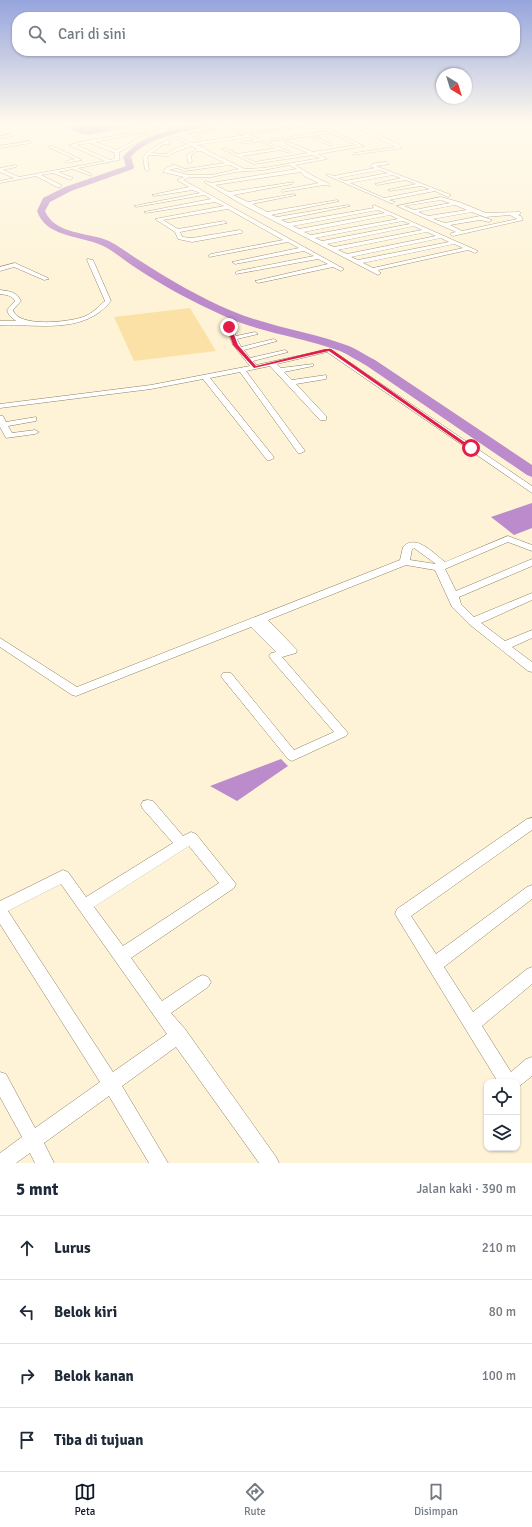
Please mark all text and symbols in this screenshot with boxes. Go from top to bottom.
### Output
search box [12,12,520,56]
icon: search [26,23,48,45]
text: Cari di sini [58,25,126,43]
north arrow [436,68,472,104]
route end [220,318,238,336]
route start [462,439,480,457]
map controls [484,1079,520,1151]
button: locate [484,1079,520,1115]
button: layers [484,1115,520,1151]
text: 5 mnt [16,1179,58,1200]
text: Jalan kaki · 390 m [417,1181,516,1197]
icon: ahead [16,1237,38,1259]
text: Lurus [54,1239,91,1257]
text: 210 m [482,1240,516,1256]
icon: left [16,1301,38,1323]
text: Belok kiri [54,1303,117,1321]
text: 80 m [489,1304,516,1320]
icon: right [16,1365,38,1387]
text: Belok kanan [54,1367,134,1385]
text: 100 m [482,1368,516,1384]
icon: arrive [16,1429,38,1451]
text: Tiba di tujuan [54,1431,144,1449]
tab: Peta [74,1481,96,1518]
tab: Rute [244,1481,266,1518]
tab: Disimpan [414,1481,458,1518]

